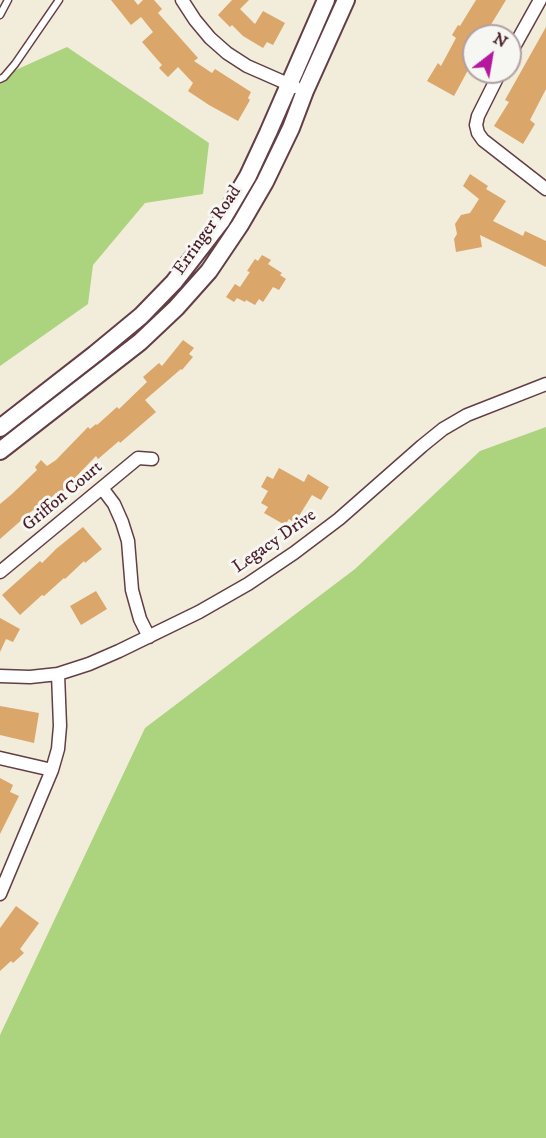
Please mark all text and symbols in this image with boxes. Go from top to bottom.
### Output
north arrow [462,24,522,84]
text: N [489,28,511,52]
street label: Erringer Road [169,182,247,280]
street label: Griffon Court [19,457,107,537]
street label: Legacy Drive [229,505,321,579]

